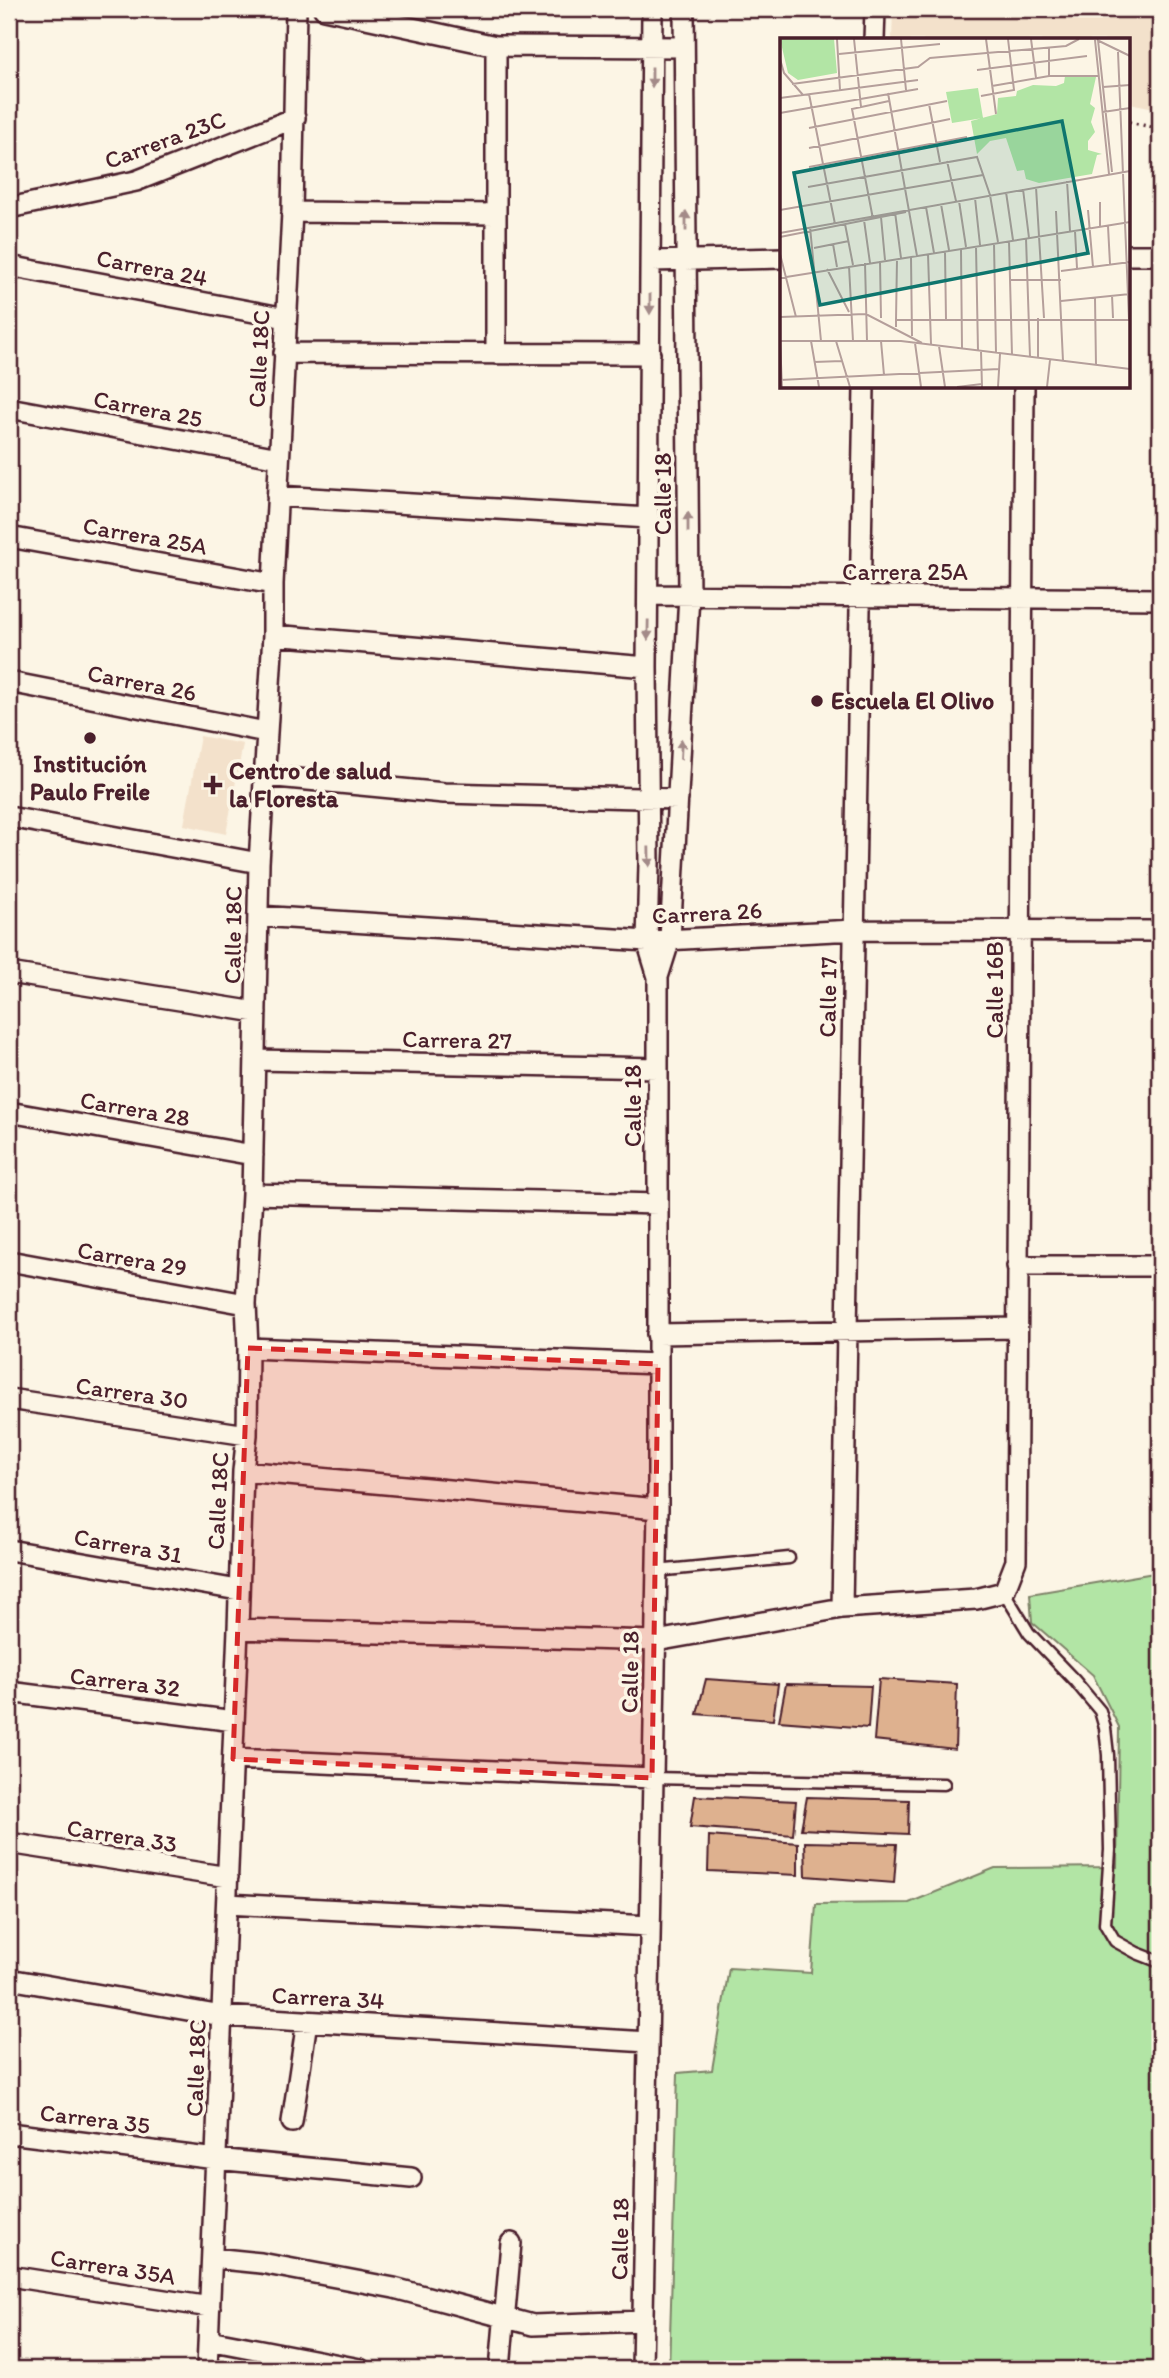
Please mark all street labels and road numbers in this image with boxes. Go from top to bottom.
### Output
street label: Carrera 23C [100,104,229,175]
street label: Carrera 24 [94,243,210,292]
street label: Calle 18C [241,309,276,409]
street label: Carrera 25 [91,384,205,433]
street label: Calle 18 [648,453,677,535]
street label: Carrera 25A [81,510,210,561]
street label: Carrera 25A [842,557,968,586]
street label: Carrera 26 [85,658,199,707]
street label: Calle 18C [217,886,248,984]
street label: Carrera 26 [651,895,763,930]
street label: Calle 16B [980,941,1009,1039]
street label: Calle 17 [812,956,843,1038]
street label: Carrera 27 [402,1024,512,1055]
street label: Calle 18 [618,1065,647,1147]
street label: Carrera 28 [78,1085,192,1132]
street label: Carrera 29 [75,1235,189,1282]
street label: Carrera 30 [74,1370,190,1415]
street label: Calle 18C [200,1451,235,1551]
street label: Carrera 31 [72,1522,185,1569]
street label: Calle 18 [614,1630,645,1714]
street label: Carrera 32 [68,1660,182,1703]
street label: Carrera 33 [65,1812,179,1859]
street label: Carrera 34 [271,1980,385,2015]
street label: Calle 18C [179,2018,212,2117]
street label: Carrera 35 [38,2097,152,2140]
street label: Calle 18 [604,2197,635,2281]
street label: Carrera 35A [48,2242,178,2291]

